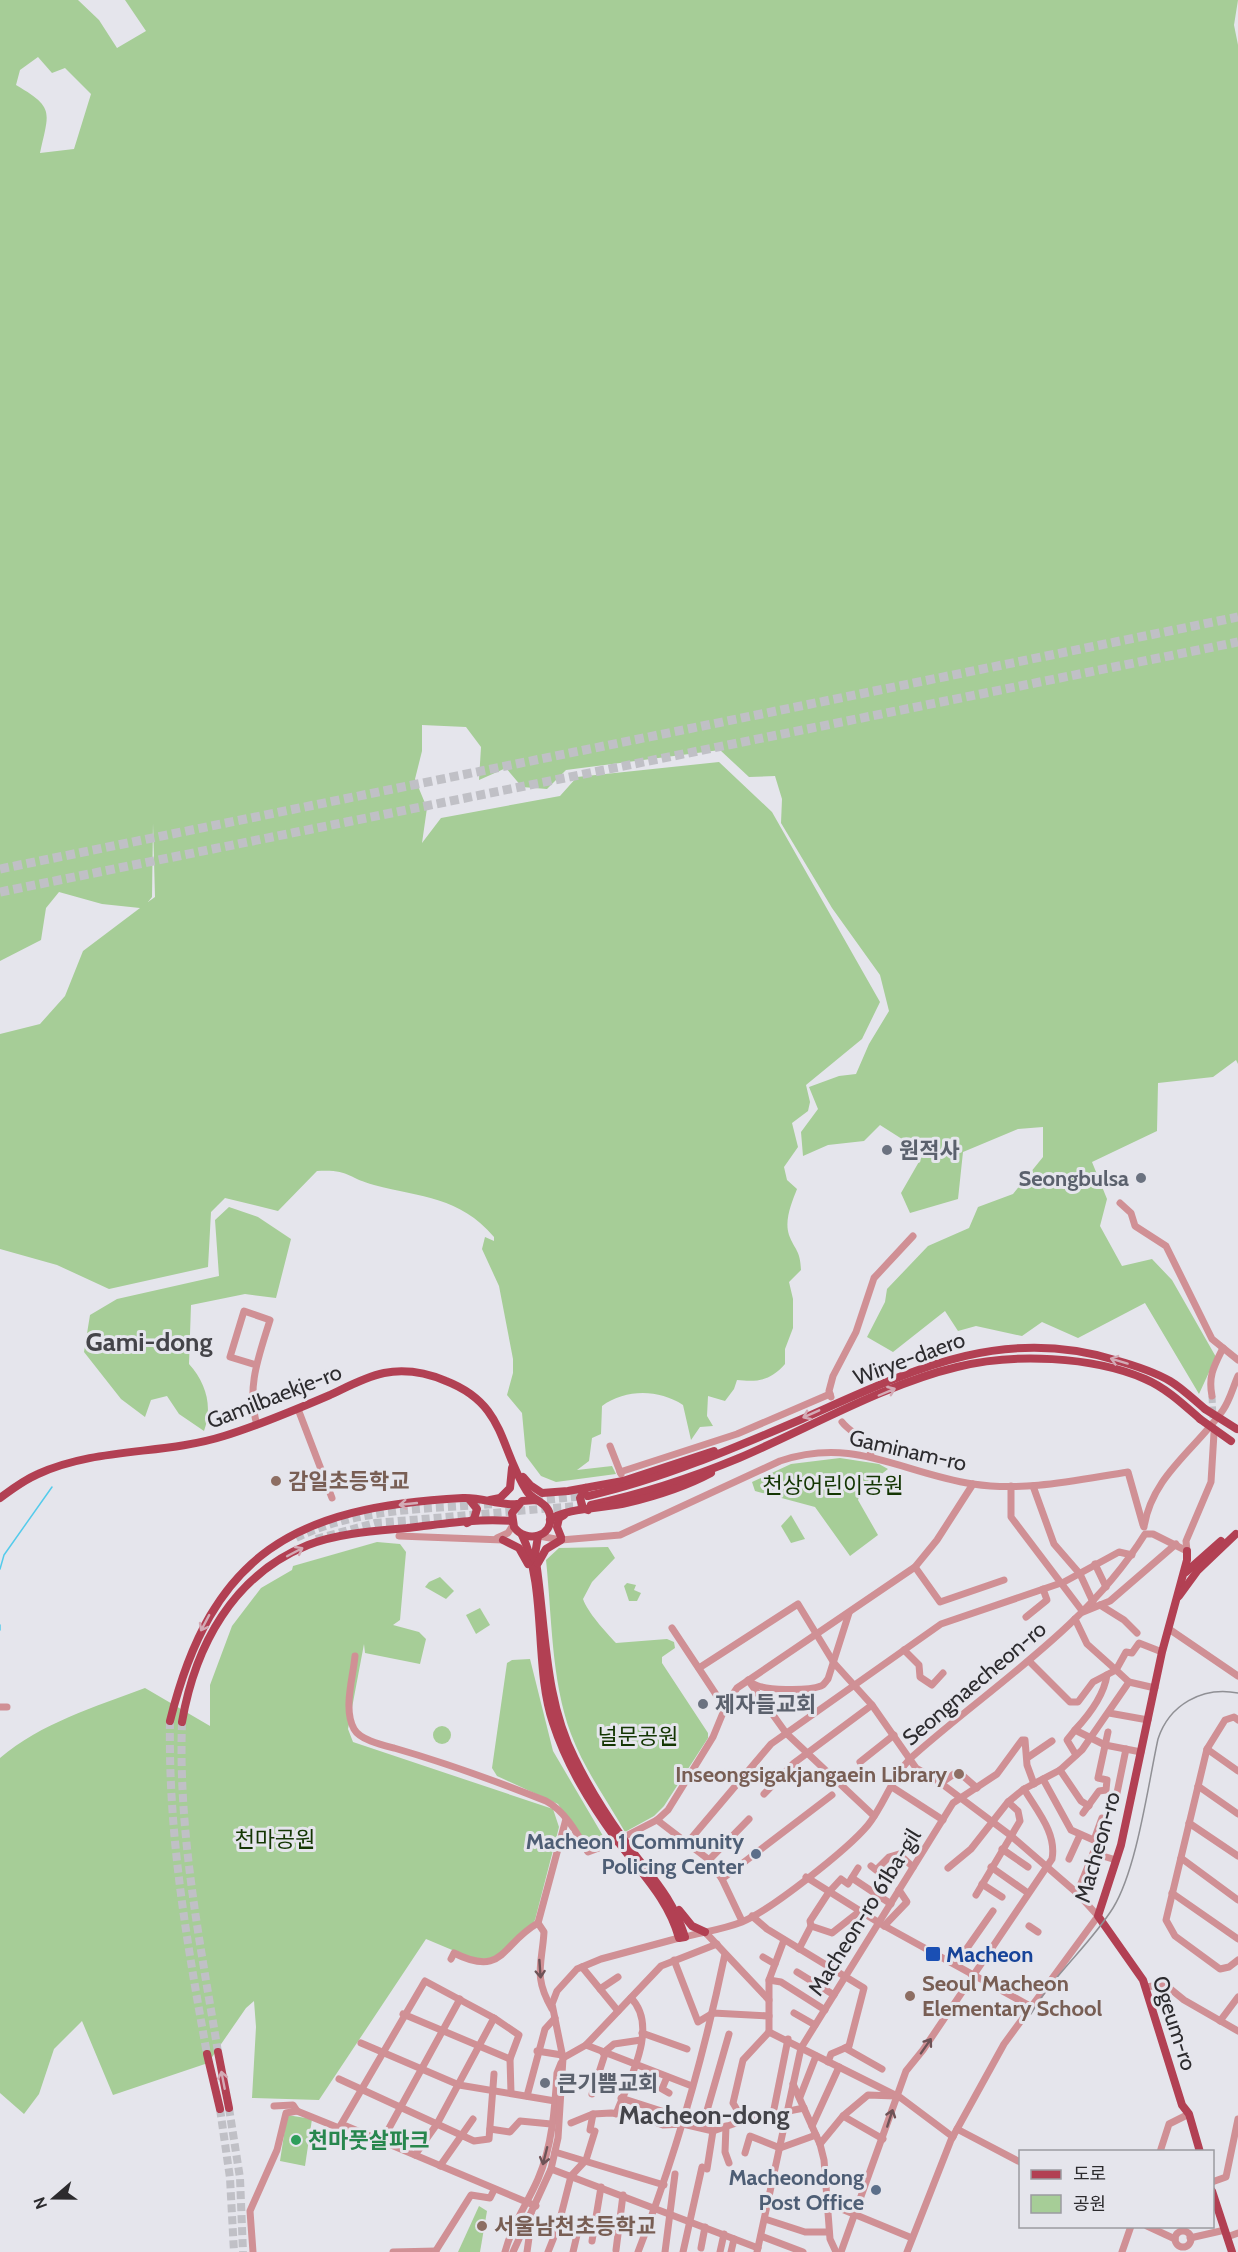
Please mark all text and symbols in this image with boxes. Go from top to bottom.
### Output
place label: 원적사 [899,1137,960,1164]
marker: 원적사 [880,1143,894,1157]
place label: Seongbulsa [1018,1165,1129,1192]
marker: Seongbulsa [1134,1171,1148,1185]
district label: Gami-dong [86,1326,212,1358]
street label: Wirye-daero [850,1326,969,1391]
one-way arrow [1110,1355,1129,1366]
street label: Gamilbaekje-ro [203,1358,345,1435]
one-way arrow [878,1386,896,1397]
one-way arrow [803,1409,821,1421]
street label: Gaminam-ro [847,1424,969,1477]
place label: 감일초등학교 [288,1468,409,1495]
park label: 천상어린이공원 [762,1472,904,1499]
marker: 감일초등학교 [269,1474,283,1488]
one-way arrow [398,1499,418,1510]
one-way arrow [286,1546,303,1558]
one-way arrow [199,1614,211,1631]
street label: Seongnaecheon-ro [897,1615,1052,1751]
place label: 제자들교회 [715,1691,816,1718]
marker: 제자들교회 [696,1697,710,1711]
park label: 널문공원 [598,1723,678,1750]
place label: Inseongsigakjangaein Library [675,1761,947,1788]
marker: Inseongsigakjangaein Library [952,1767,966,1781]
street label: Macheon-ro [1069,1789,1126,1906]
street label: Macheon-ro 61ba-gil [802,1823,927,2001]
park label: 천마공원 [235,1826,315,1853]
place label: Macheon 1 Community Policing Center [526,1828,745,1880]
marker: Macheon 1 Community Policing Center [749,1847,763,1861]
place label: Macheon [946,1941,1033,1968]
marker: Macheon [924,1945,942,1963]
one-way arrow [535,1958,546,1978]
place label: Seoul Macheon Elementary School [922,1970,1102,2022]
street label: Ogeum-ro [1147,1972,1202,2074]
marker: Seoul Macheon Elementary School [903,1989,917,2003]
one-way arrow [920,2038,932,2054]
place label: 큰기쁨교회 [557,2070,658,2097]
one-way arrow [217,2071,229,2090]
marker: 큰기쁨교회 [538,2076,552,2090]
district label: Macheon-dong [618,2099,790,2131]
one-way arrow [885,2109,896,2128]
place label: 천마풋살파크 [308,2127,429,2154]
marker: 천마풋살파크 [289,2133,303,2147]
one-way arrow [538,2147,550,2166]
legend [1019,2150,1214,2228]
text: 도로 [1073,2163,1106,2185]
place label: Macheondong Post Office [728,2164,864,2216]
north arrow [24,2168,84,2228]
marker: Macheondong Post Office [869,2183,883,2197]
text: 공원 [1073,2193,1106,2215]
text: N [30,2194,51,2212]
place label: 서울남천초등학교 [494,2213,656,2240]
marker: 서울남천초등학교 [475,2219,489,2233]

